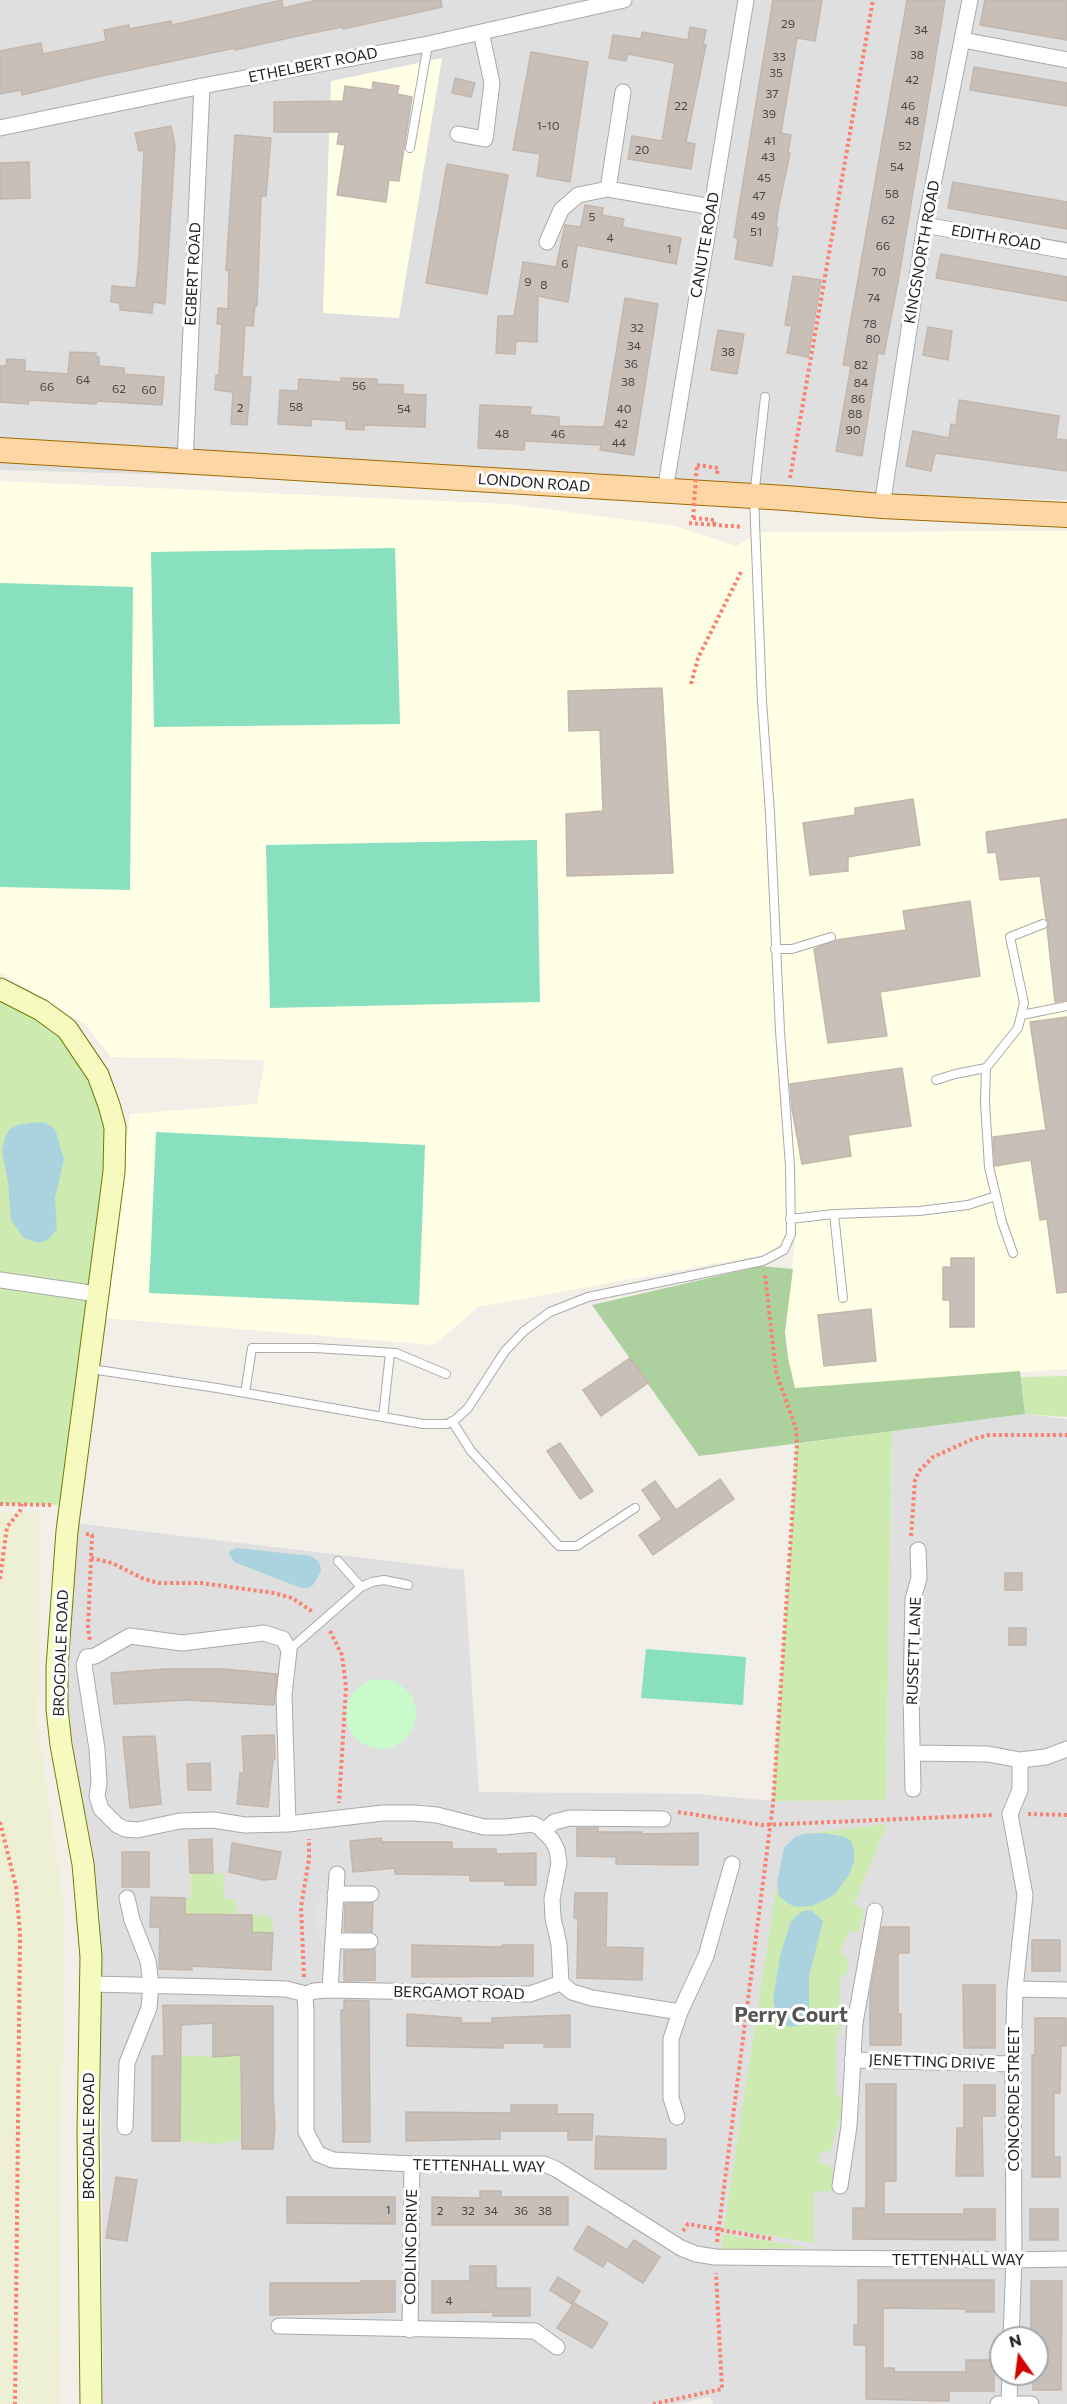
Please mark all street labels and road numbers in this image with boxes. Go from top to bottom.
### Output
street label: ETHELBERT ROAD [247,44,379,86]
street label: KINGSNORTH ROAD [901,179,943,325]
street label: CANUTE ROAD [687,191,723,299]
street label: EDITH ROAD [950,221,1042,255]
street label: EGBERT ROAD [181,222,205,326]
street label: LONDON ROAD [477,470,591,496]
street label: BROGDALE ROAD [50,1589,72,1717]
street label: RUSSETT LANE [903,1596,925,1706]
street label: BERGAMOT ROAD [393,1983,525,2003]
street label: CONCORDE STREET [1005,2027,1023,2171]
street label: JENETTING DRIVE [868,2051,996,2073]
street label: BROGDALE ROAD [80,2072,98,2200]
street label: TETTENHALL WAY [413,2156,545,2176]
street label: CODLING DRIVE [401,2189,421,2305]
street label: TETTENHALL WAY [892,2251,1024,2269]

